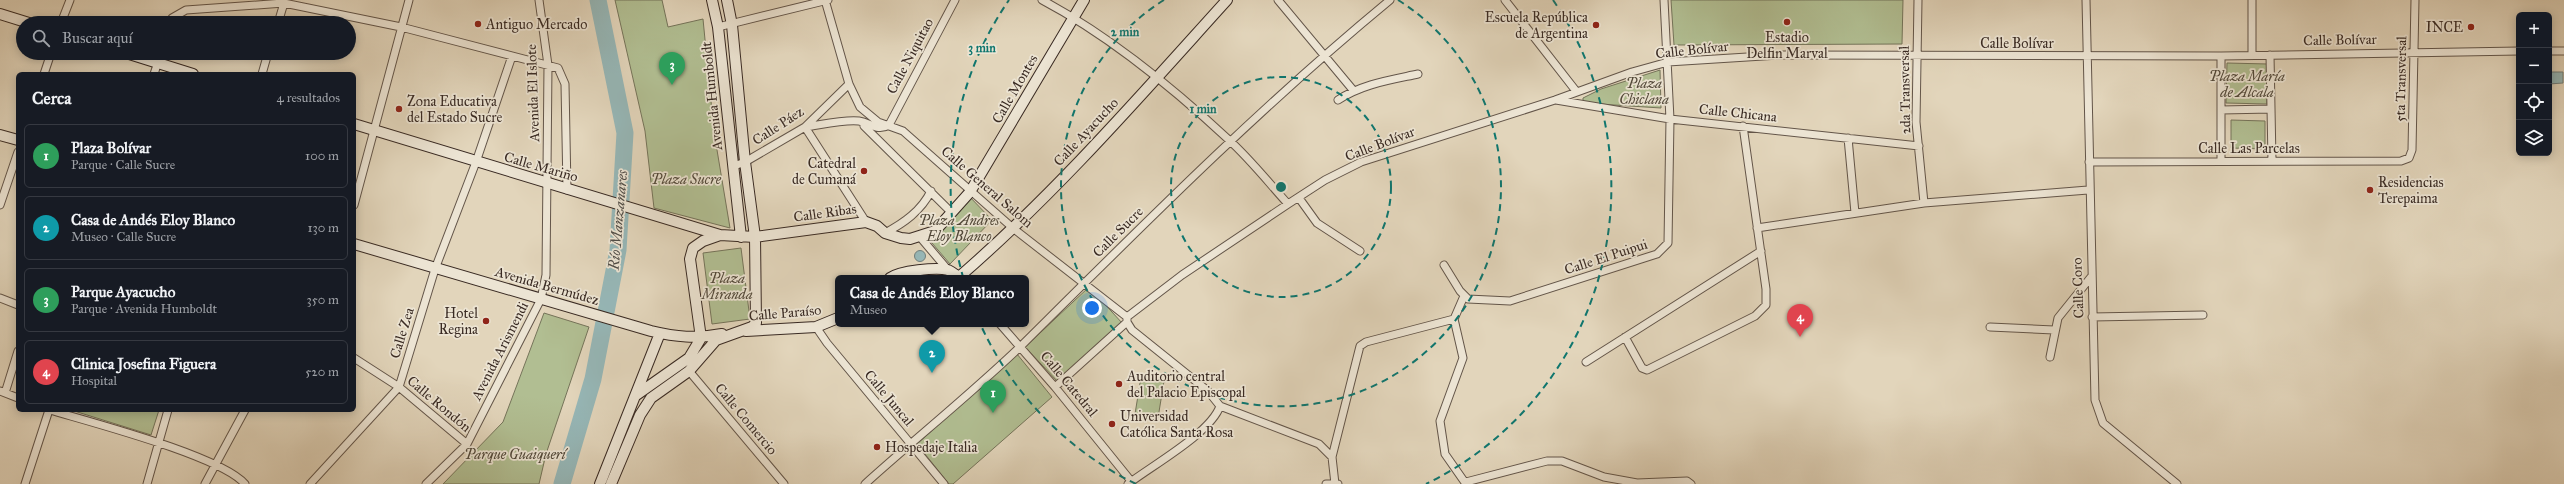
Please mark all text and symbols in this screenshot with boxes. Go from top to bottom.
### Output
place label: Escuela República de Argentina [1485,9,1588,42]
map controls [2516,12,2552,156]
button: + [2516,12,2552,48]
street label: Calle Niquitao [883,15,938,97]
search box [16,16,356,60]
place label: Antiguo Mercado [485,16,587,33]
marker: Estadio Delfin Marval [1782,17,1792,27]
marker: Antiguo Mercado [473,19,483,29]
place label: INCE [2426,19,2463,36]
marker: Escuela República de Argentina [1591,20,1601,30]
marker: INCE [2466,22,2476,32]
text: 2 min [1111,25,1140,39]
icon: search [30,27,52,49]
text: Buscar aquí [62,29,133,47]
place label: Estadio Delfin Marval [1746,29,1828,62]
street label: Calle Bolívar [2303,31,2378,49]
street label: Calle Bolívar [1980,35,2055,52]
street label: 5ta Transversal [2392,36,2410,122]
street label: Calle Bolívar [1655,38,1730,62]
street label: Avenida Humboldt [698,41,726,152]
text: 3 min [968,41,996,56]
street label: Avenida El Islote [523,44,543,143]
street label: 2da Transversal [1896,45,1914,134]
button: − [2516,48,2552,84]
pin: 3 [659,52,685,85]
street label: Calle Montes [988,52,1042,126]
park label: Plaza María de Alcala [2209,68,2285,101]
park label: Plaza Chiclana [1619,75,1669,108]
button: locate [2516,84,2552,120]
text: Cerca [32,88,71,109]
text: 4 resultados [277,90,340,106]
place label: Zona Educativa del Estado Sucre [407,93,502,126]
street label: Calle Ayacucho [1050,94,1122,170]
street label: Calle Chicana [1698,100,1778,126]
text: 1 min [1189,102,1217,116]
street label: Calle Páez [749,103,807,149]
marker: Zona Educativa del Estado Sucre [394,104,404,114]
button: layers [2516,120,2552,156]
street label: Calle Bolívar [1343,123,1418,165]
text: Plaza Bolívar [71,139,151,157]
street label: Calle Las Parcelas [2198,140,2300,157]
street label: Calle General Salom [938,143,1036,232]
text: 1 [43,148,49,164]
text: 100 m [305,148,339,164]
street label: Calle Mariño [502,148,580,186]
place label: Catedral de Cumaná [792,155,856,188]
text: Parque · Calle Sucre [71,157,175,173]
marker: Catedral de Cumaná [859,166,869,176]
water label: Río Manzanares [605,169,631,272]
park label: Plaza Sucre [651,171,722,188]
place label: Residencias Terepaima [2378,174,2444,207]
centre of rings [1274,180,1288,194]
marker: Residencias Terepaima [2365,185,2375,195]
street label: Calle Ribas [792,200,858,226]
street label: Calle Sucre [1089,203,1147,261]
text: Casa de Andés Eloy Blanco [71,211,235,229]
park label: Plaza Andres Eloy Blanco [919,212,1000,245]
text: 2 [43,220,49,236]
text: 130 m [307,220,339,236]
text: Museo · Calle Sucre [71,229,176,245]
street label: Calle El Puipui [1562,236,1650,278]
street label: Calle Coro [2068,257,2088,319]
street label: Avenida Bermúdez [492,263,601,309]
park label: Plaza Miranda [699,270,753,303]
popup [835,275,1029,327]
text: Parque Ayacucho [71,283,175,301]
text: Casa de Andés Eloy Blanco [850,284,1014,302]
text: 3 [43,292,49,308]
text: 350 m [306,292,339,308]
your location [1082,298,1102,318]
street label: Avenida Arismendi [467,299,532,404]
text: Parque · Avenida Humboldt [71,301,217,317]
street label: Calle Paraíso [748,301,822,325]
text: Museo [850,302,887,318]
pin: 4 [1787,304,1813,337]
street label: Calle Zea [386,305,418,360]
place label: Hotel Regina [439,305,478,338]
marker: Hotel Regina [481,316,491,326]
pin: 2 [919,340,945,373]
street label: Calle Catedral [1037,348,1101,420]
text: Clinica Josefina Figuera [71,355,216,373]
text: 4 [42,364,50,380]
text: 520 m [305,364,339,380]
street label: Calle Juncal [860,367,917,430]
place label: Auditorio central del Palacio Episcopal [1126,368,1246,401]
street label: Calle Rondón [404,372,475,436]
text: Hospital [71,373,117,389]
marker: Auditorio central del Palacio Episcopal [1114,379,1124,389]
street label: Calle Comercio [711,380,781,458]
pin: 1 [980,380,1006,413]
place label: Universidad Católica Santa Rosa [1120,408,1233,441]
marker: Universidad Católica Santa Rosa [1107,419,1117,429]
place label: Hospedaje Italia [885,439,977,456]
marker: Hospedaje Italia [872,442,882,452]
park label: Parque Guaiquerí [464,446,569,463]

